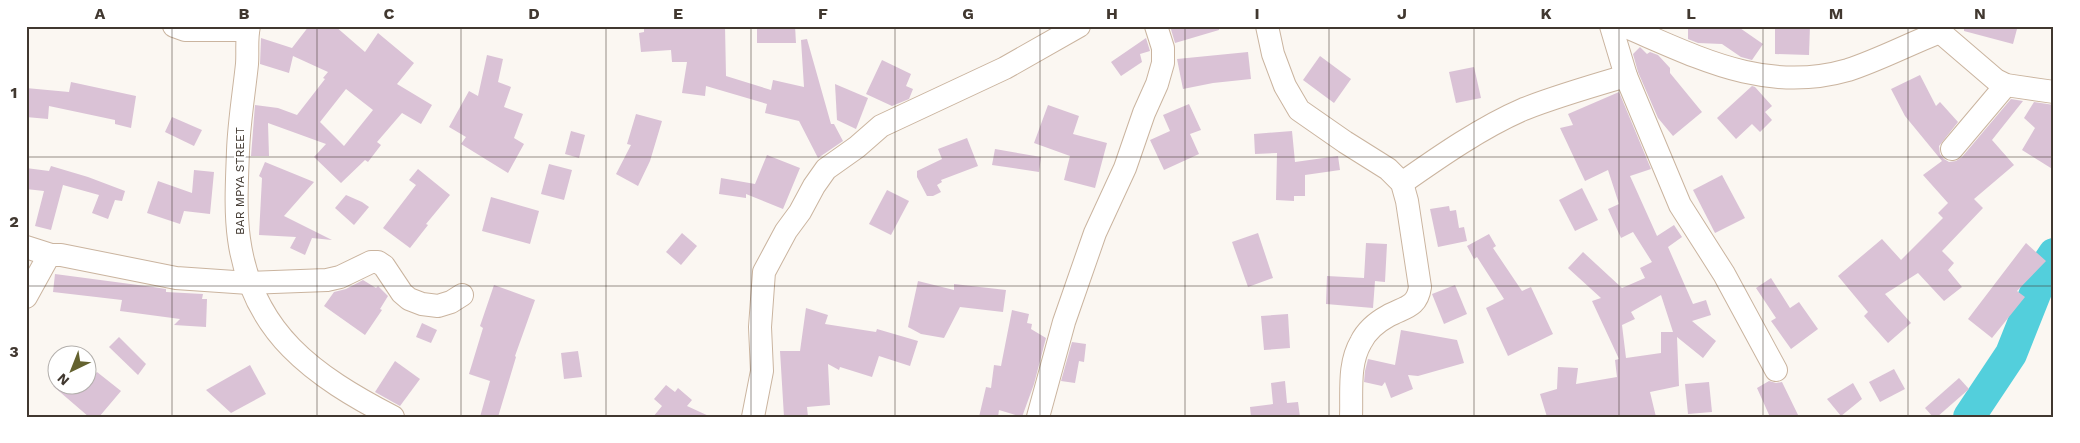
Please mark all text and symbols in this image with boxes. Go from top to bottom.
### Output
text: A [95,4,106,23]
text: B [239,4,250,23]
text: C [384,4,395,23]
text: D [528,4,540,23]
text: E [673,4,683,23]
text: F [818,4,828,23]
text: G [962,4,974,23]
text: H [1106,4,1118,23]
text: I [1254,4,1260,23]
text: J [1397,4,1407,23]
text: K [1540,4,1552,23]
text: L [1686,4,1696,23]
text: M [1829,4,1843,23]
text: N [1974,4,1986,23]
text: 1 [11,83,17,102]
street label: BAR MPYA STREET [233,127,247,235]
text: 2 [9,212,19,231]
text: 3 [9,342,19,361]
north arrow [48,346,98,396]
text: N [54,370,72,389]

